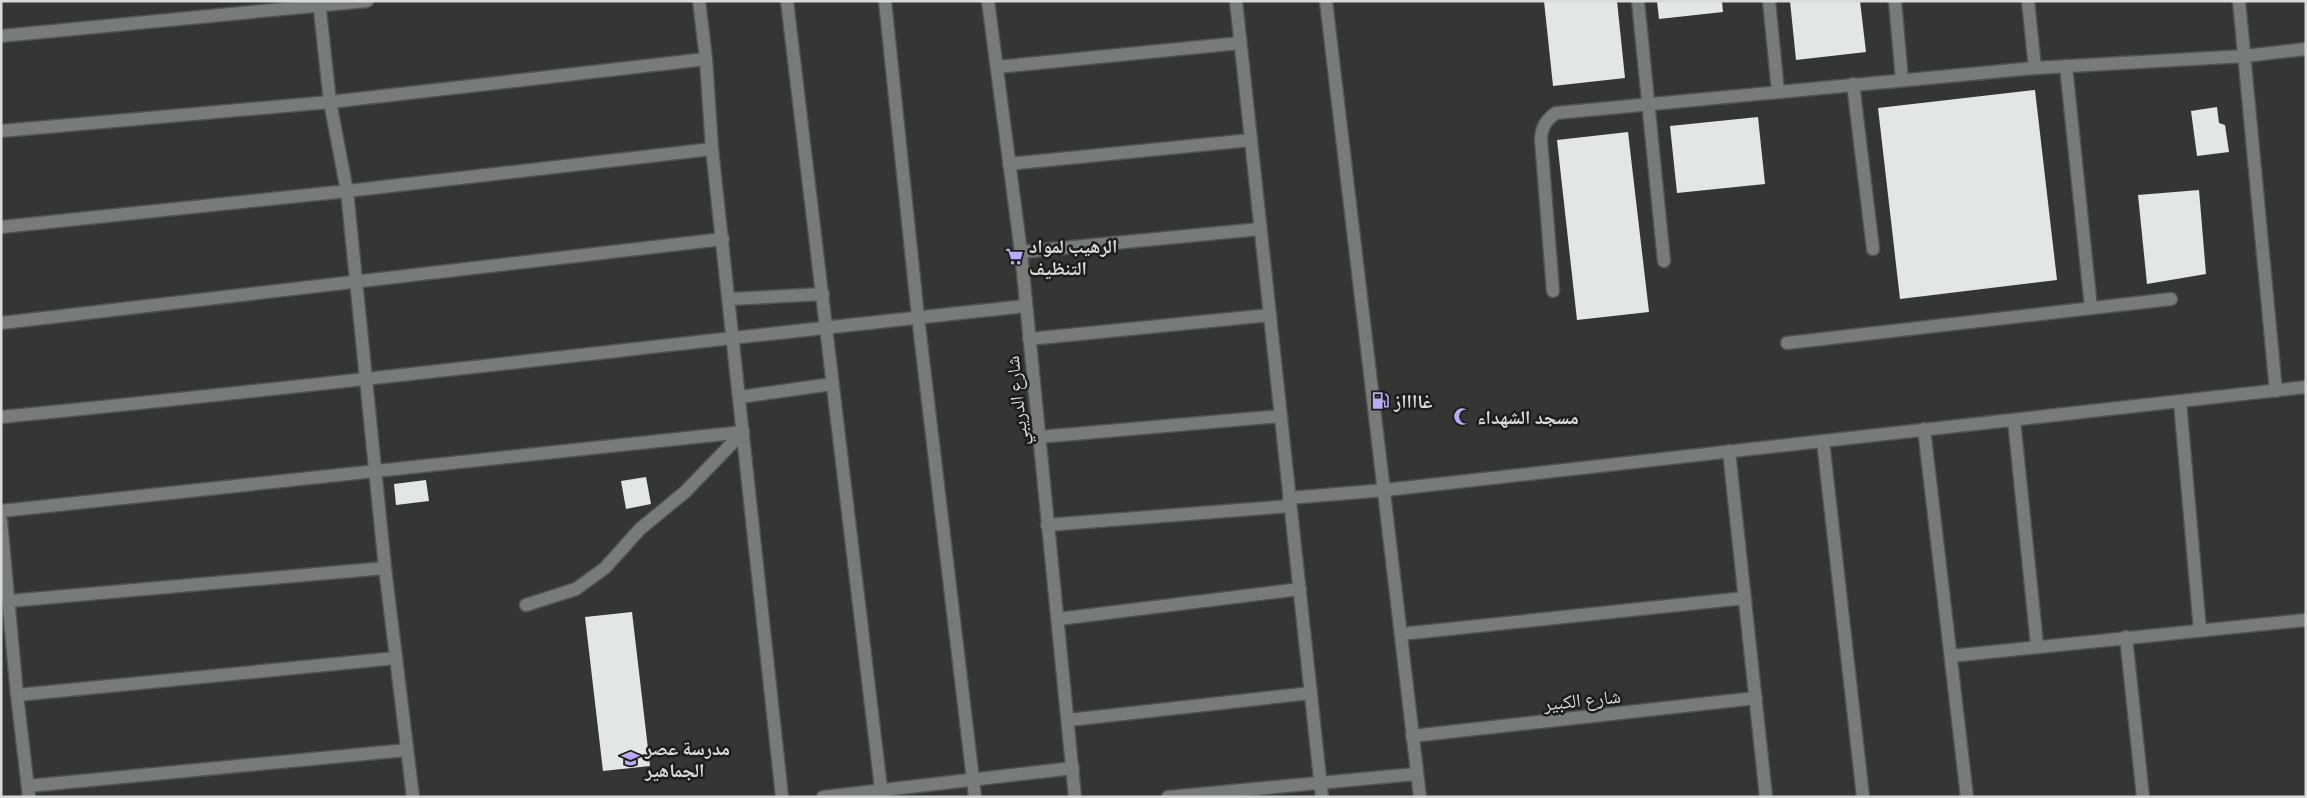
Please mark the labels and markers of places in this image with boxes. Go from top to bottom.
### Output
place label: الرهيب لمواد التنظيف [1029,231,1117,282]
supermarket icon: الرهيب لمواد التنظيف [1005,246,1025,266]
place label: غااااز [1393,386,1433,415]
fuel station icon: غااااز [1370,390,1390,410]
place label: مسجد الشهداء [1477,402,1579,431]
mosque icon: مسجد الشهداء [1453,406,1473,426]
place label: مدرسة عصر الجماهير [644,733,730,784]
school or university icon: مدرسة عصر الجماهير [621,748,641,768]

